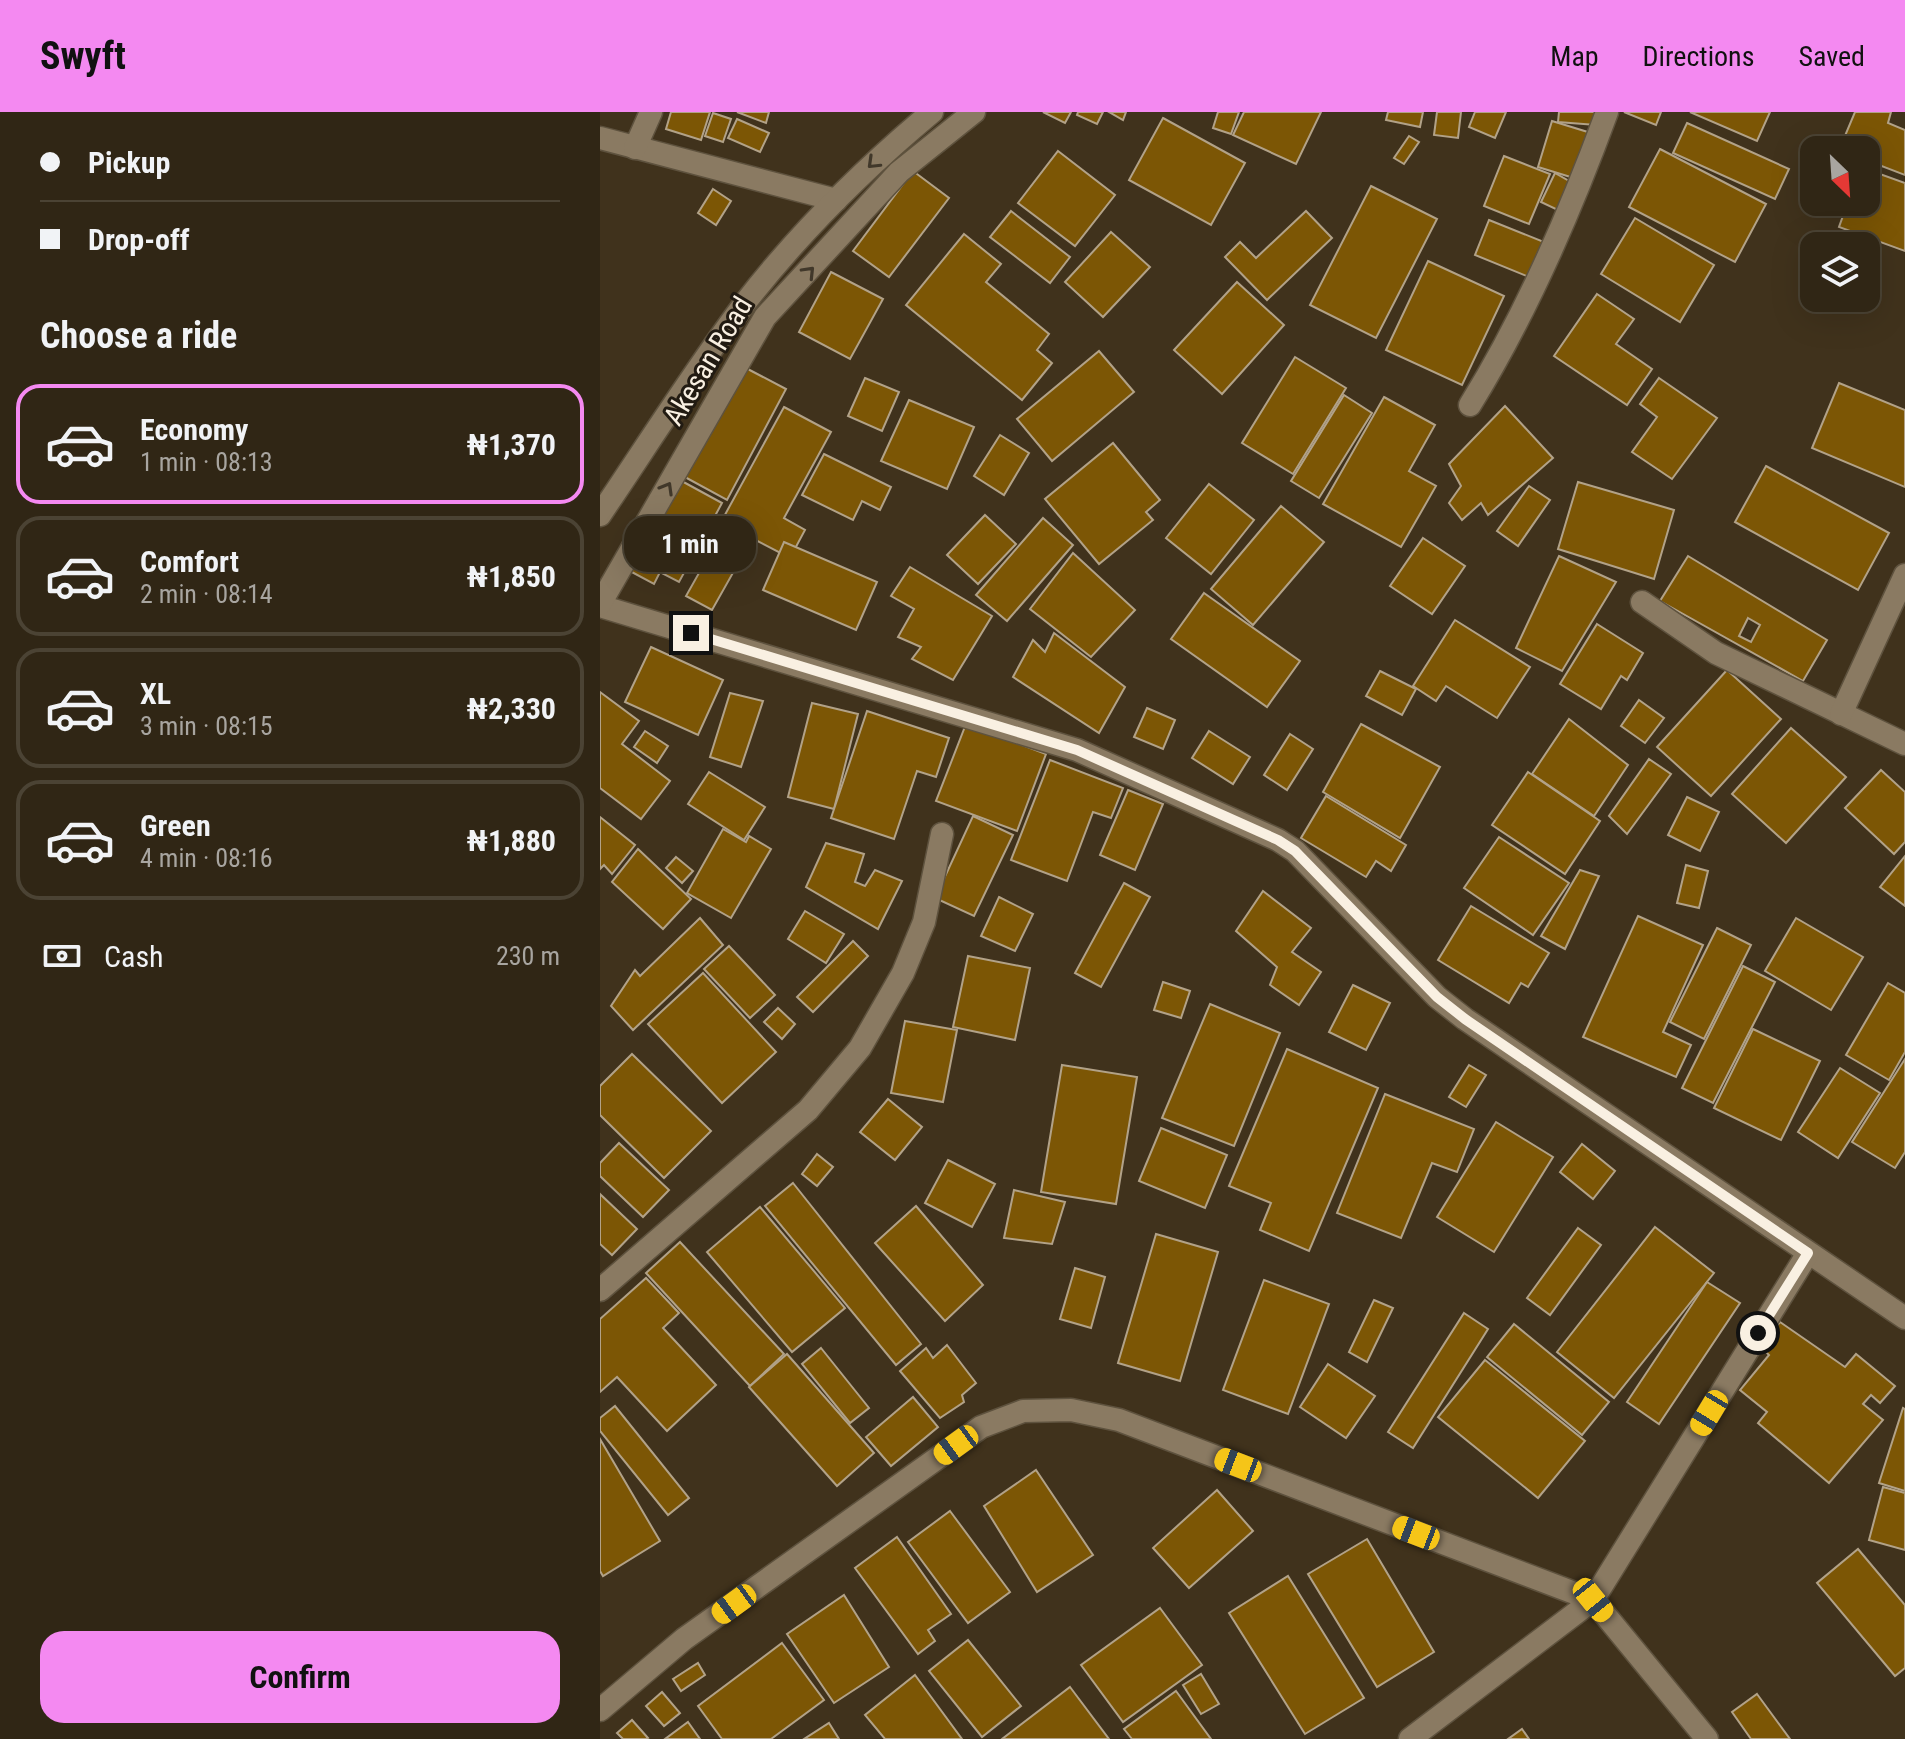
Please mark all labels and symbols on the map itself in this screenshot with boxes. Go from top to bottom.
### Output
north arrow [1800,136,1880,216]
one-way arrow [868,154,882,168]
one-way arrow [799,267,814,281]
street label: Akesan Road [657,291,759,431]
one-way arrow [657,482,673,497]
callout: 1 min [625,517,757,573]
route end [673,615,709,651]
route start [1740,1315,1776,1351]
car [1686,1386,1732,1440]
car [930,1421,982,1469]
car [1211,1445,1265,1485]
car [1389,1513,1443,1553]
car [1569,1574,1617,1626]
car [708,1580,760,1628]

